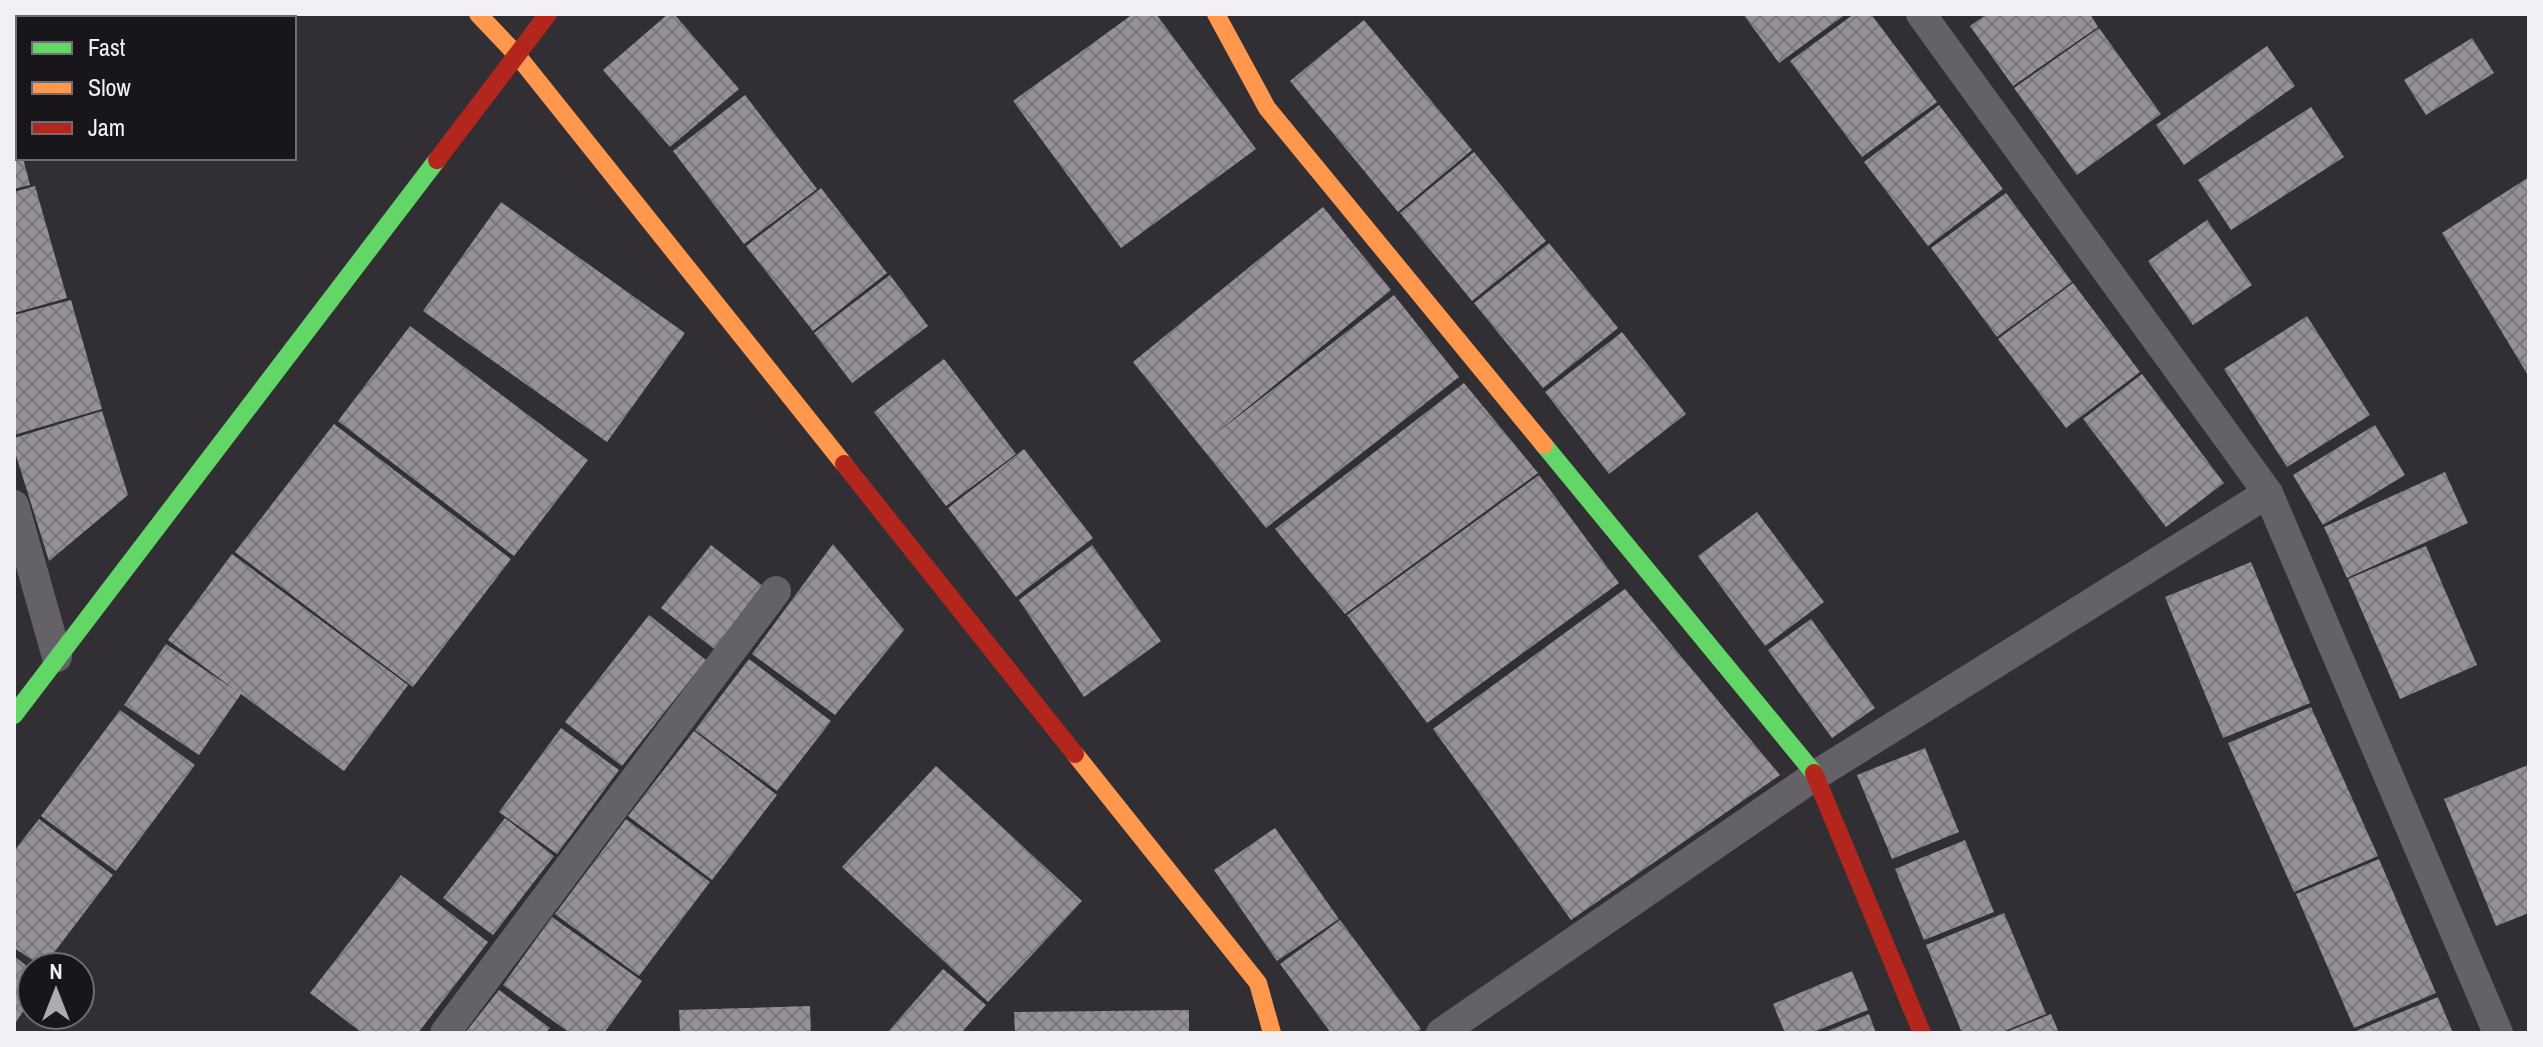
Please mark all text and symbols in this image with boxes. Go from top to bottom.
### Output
legend [16,16,296,160]
text: Fast [88,31,126,63]
text: Slow [88,71,131,103]
text: Jam [88,111,125,143]
north arrow [16,951,96,1031]
text: N [49,956,63,986]

